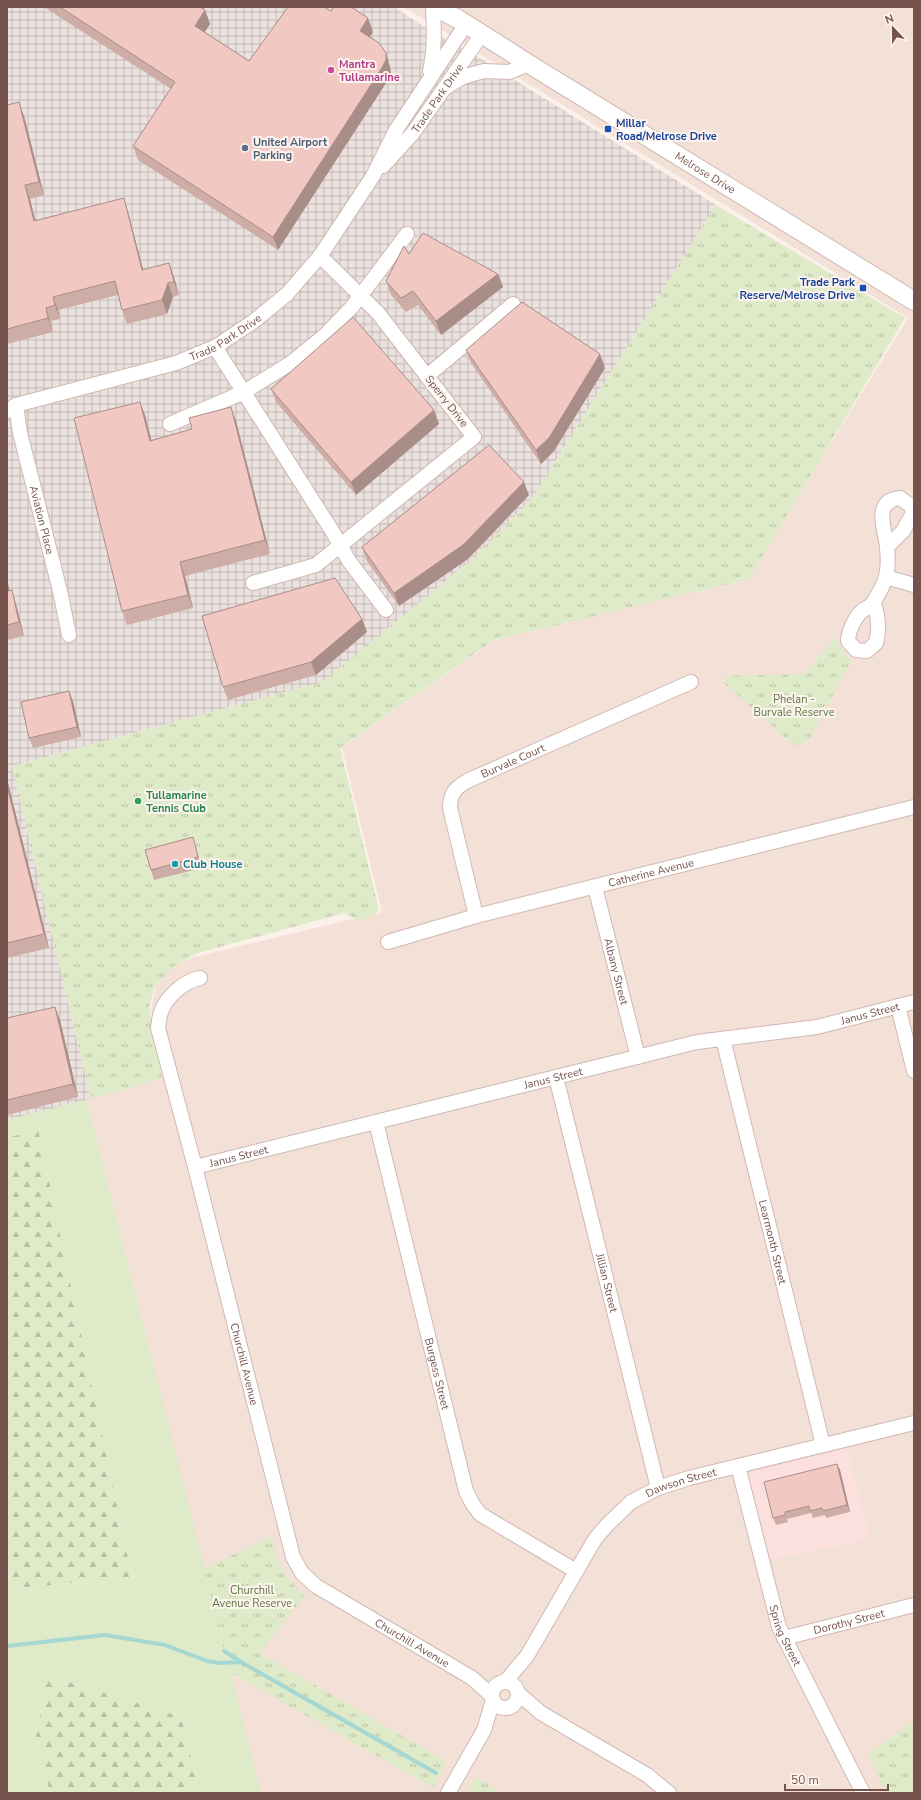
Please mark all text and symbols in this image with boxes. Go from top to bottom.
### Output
north arrow [873,8,913,48]
text: N [883,11,896,28]
place label: Mantra Tullamarine [339,57,400,85]
street label: Trade Park Drive [408,61,467,136]
marker: Mantra Tullamarine [326,65,336,75]
place label: Millar Road/Melrose Drive [616,116,717,144]
marker: Millar Road/Melrose Drive [603,124,613,134]
place label: United Airport Parking [253,135,328,163]
marker: United Airport Parking [240,143,250,153]
street label: Melrose Drive [672,149,738,197]
place label: Trade Park Reserve/Melrose Drive [739,275,856,303]
marker: Trade Park Reserve/Melrose Drive [858,283,868,293]
street label: Trade Park Drive [187,311,265,365]
street label: Sperry Drive [422,372,472,430]
street label: Aviation Place [26,484,57,556]
park label: Phelan - Burvale Reserve [753,692,835,720]
street label: Burvale Court [479,740,548,782]
place label: Tullamarine Tennis Club [146,788,207,816]
marker: Tullamarine Tennis Club [133,796,143,806]
street label: Catherine Avenue [607,855,696,891]
place label: Club House [183,857,242,872]
marker: Club House [170,859,180,869]
street label: Albany Street [600,937,632,1007]
street label: Janus Street [838,999,901,1029]
street label: Janus Street [521,1064,584,1093]
street label: Janus Street [207,1142,270,1171]
street label: Learmonth Street [755,1198,790,1286]
street label: Jillian Street [592,1251,621,1314]
street label: Churchill Avenue [226,1321,262,1407]
street label: Burgess Street [421,1336,453,1411]
street label: Dawson Street [643,1465,718,1501]
park label: Churchill Avenue Reserve [212,1583,292,1611]
street label: Spring Street [766,1603,805,1669]
street label: Dorothy Street [812,1606,886,1638]
street label: Churchill Avenue [372,1615,452,1671]
scale bar [785,1766,888,1792]
text: 50 m [791,1772,819,1788]

